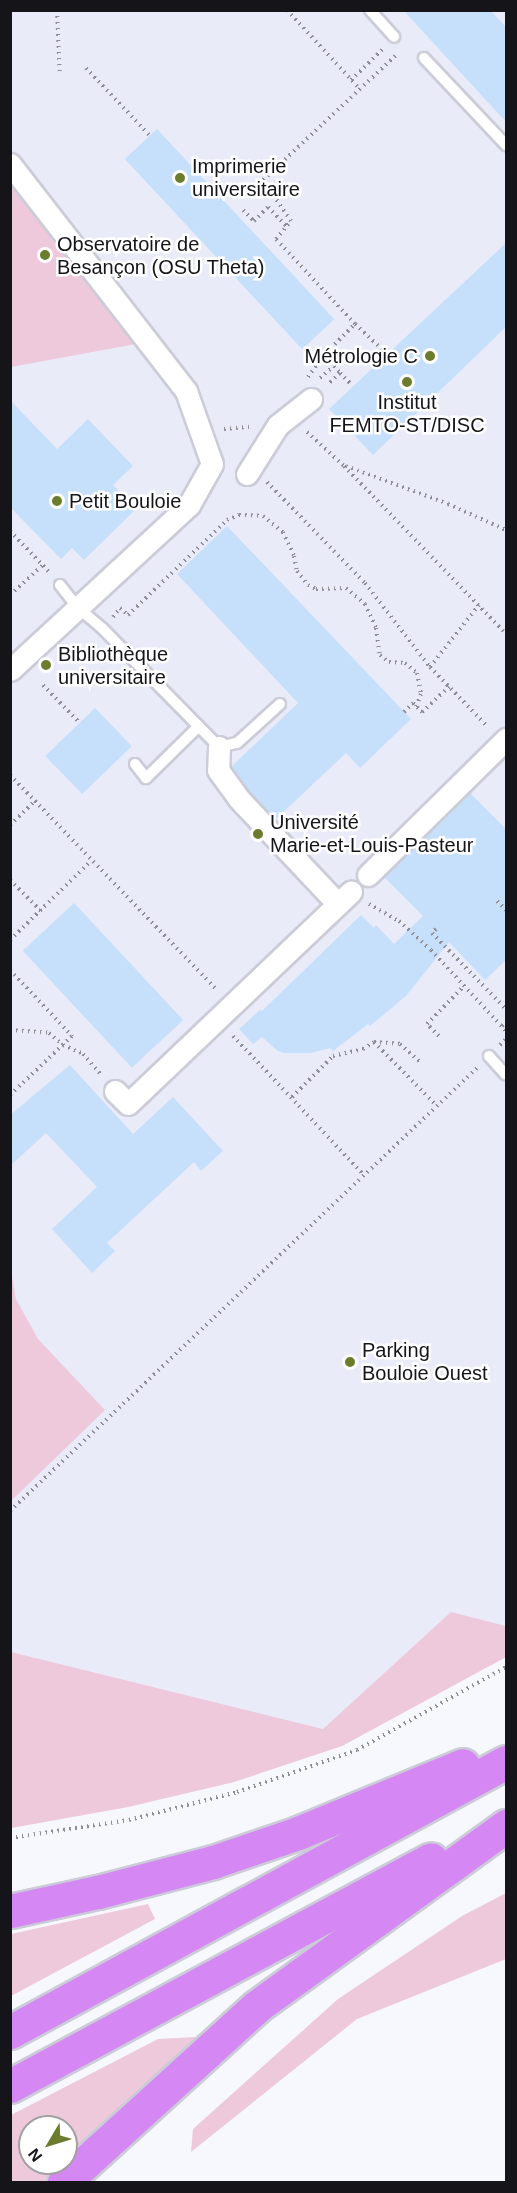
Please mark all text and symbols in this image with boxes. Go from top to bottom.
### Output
place label: Imprimerie universitaire [192,154,300,201]
marker: Imprimerie universitaire [173,171,187,185]
place label: Observatoire de Besançon (OSU Theta) [57,232,265,279]
marker: Observatoire de Besançon (OSU Theta) [38,248,52,262]
place label: Métrologie C [305,344,418,368]
marker: Métrologie C [423,349,437,363]
marker: Institut FEMTO-ST/DISC [400,375,414,389]
place label: Institut FEMTO-ST/DISC [329,391,485,438]
place label: Petit Bouloie [69,489,181,513]
marker: Petit Bouloie [50,494,64,508]
place label: Bibliothèque universitaire [58,642,168,689]
marker: Bibliothèque universitaire [39,658,53,672]
place label: Université Marie-et-Louis-Pasteur [270,810,473,857]
marker: Université Marie-et-Louis-Pasteur [251,827,265,841]
place label: Parking Bouloie Ouest [362,1338,488,1385]
marker: Parking Bouloie Ouest [343,1355,357,1369]
north arrow [18,2115,78,2175]
text: N [25,2145,45,2165]

